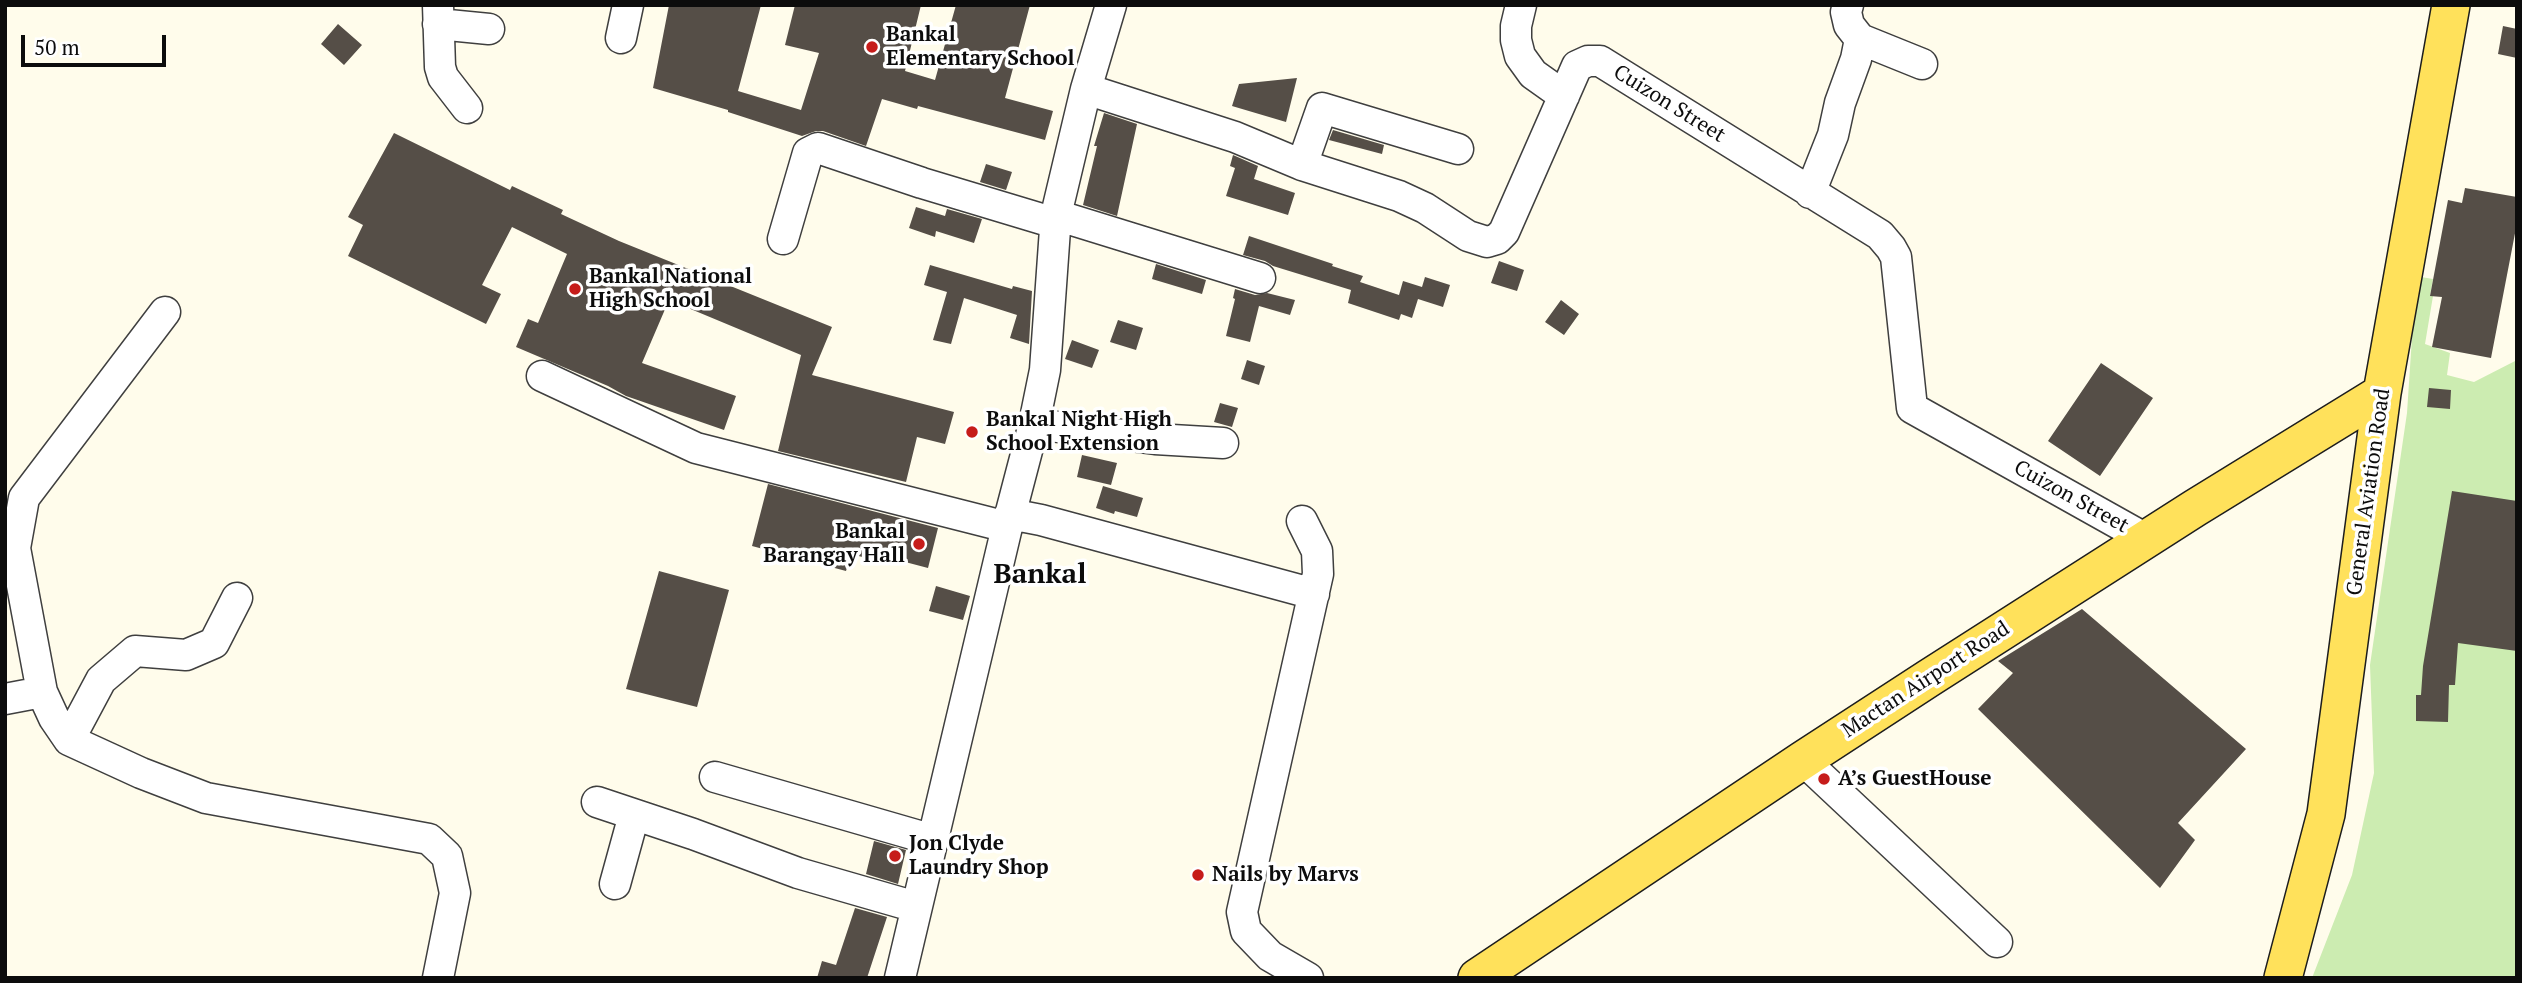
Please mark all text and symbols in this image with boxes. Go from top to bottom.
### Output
scale bar [24,21,170,65]
place label: Bankal Elementary School [886,22,1074,72]
text: 50 m [34,33,80,61]
marker: Bankal Elementary School [864,39,880,55]
street label: Cuizon Street [1608,60,1730,148]
place label: Bankal National High School [589,264,752,314]
marker: Bankal National High School [567,281,583,297]
street label: General Aviation Road [2342,387,2396,597]
place label: Bankal Night High School Extension [986,407,1172,457]
marker: Bankal Night High School Extension [964,424,980,440]
street label: Cuizon Street [2009,455,2133,539]
place label: Bankal Barangay Hall [763,519,905,569]
marker: Bankal Barangay Hall [911,536,927,552]
district label: Bankal [993,558,1087,592]
street label: Mactan Airport Road [1838,616,2014,744]
place label: A’s GuestHouse [1838,766,1992,792]
marker: A’s GuestHouse [1816,771,1832,787]
place label: Jon Clyde Laundry Shop [909,831,1049,881]
marker: Jon Clyde Laundry Shop [887,848,903,864]
place label: Nails by Marvs [1212,862,1359,888]
marker: Nails by Marvs [1190,867,1206,883]

